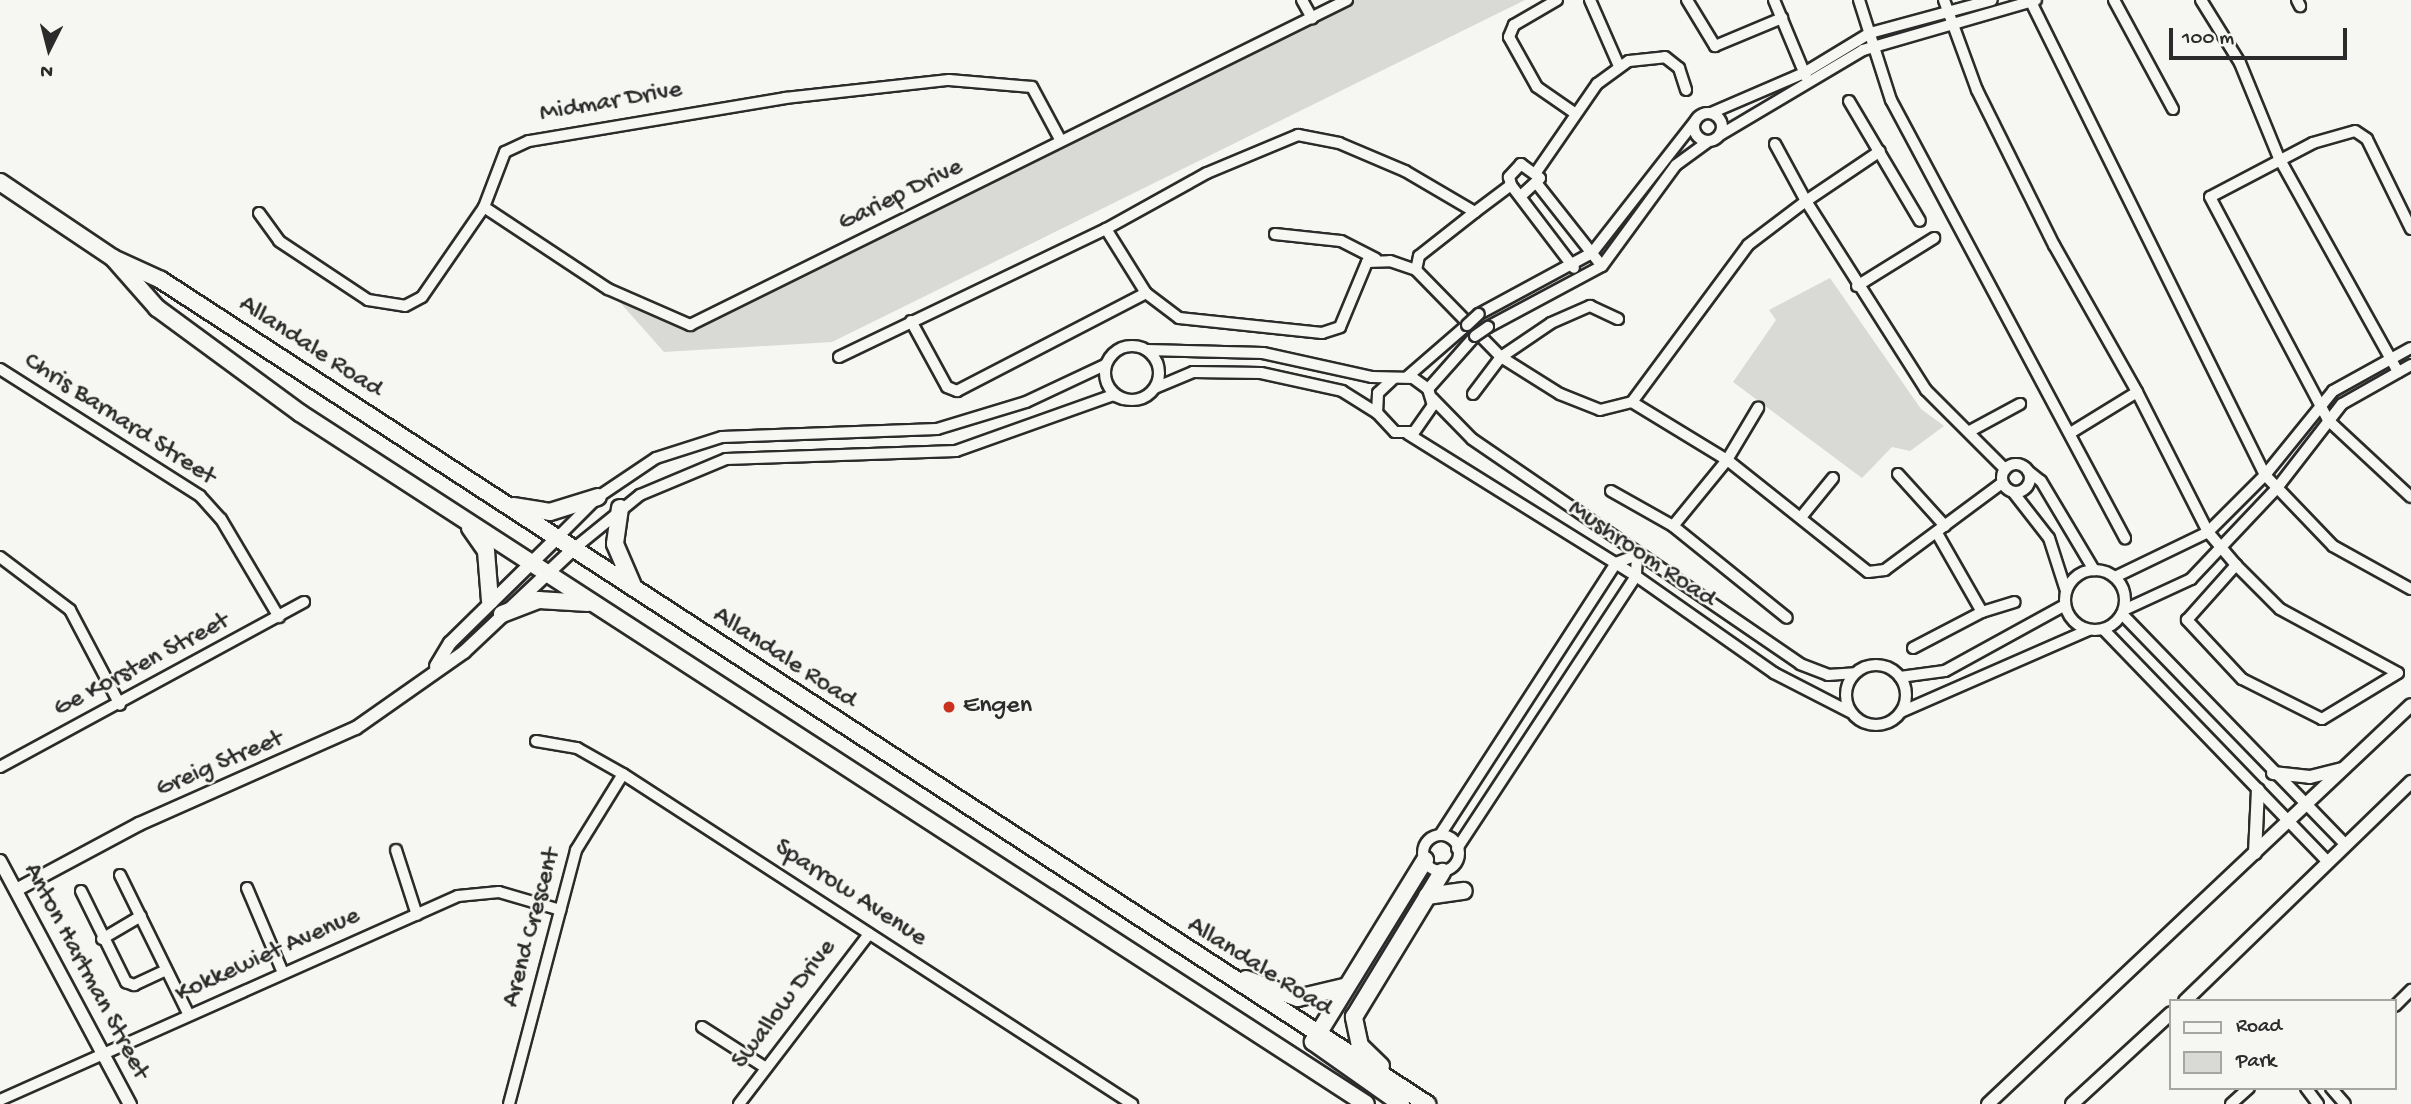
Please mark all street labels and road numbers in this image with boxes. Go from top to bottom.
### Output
street label: Midmar Drive [537,75,685,131]
street label: Gariep Drive [834,152,968,240]
street label: Allandale Road [232,290,388,406]
street label: Chris Barnard Street [17,346,221,494]
street label: Mushroom Road [1561,494,1721,616]
street label: Allandale Road [706,601,862,717]
street label: Ge Korsten Street [49,607,235,725]
street label: Greig Street [152,724,288,806]
street label: Sparrow Avenue [768,833,932,955]
street label: Arend Crescent [497,845,569,1011]
street label: Anton Hartman Street [15,859,155,1085]
street label: Kokkewiet Avenue [171,901,365,1011]
street label: Allandale Road [1181,911,1337,1025]
street label: Swallow Drive [726,934,844,1076]

